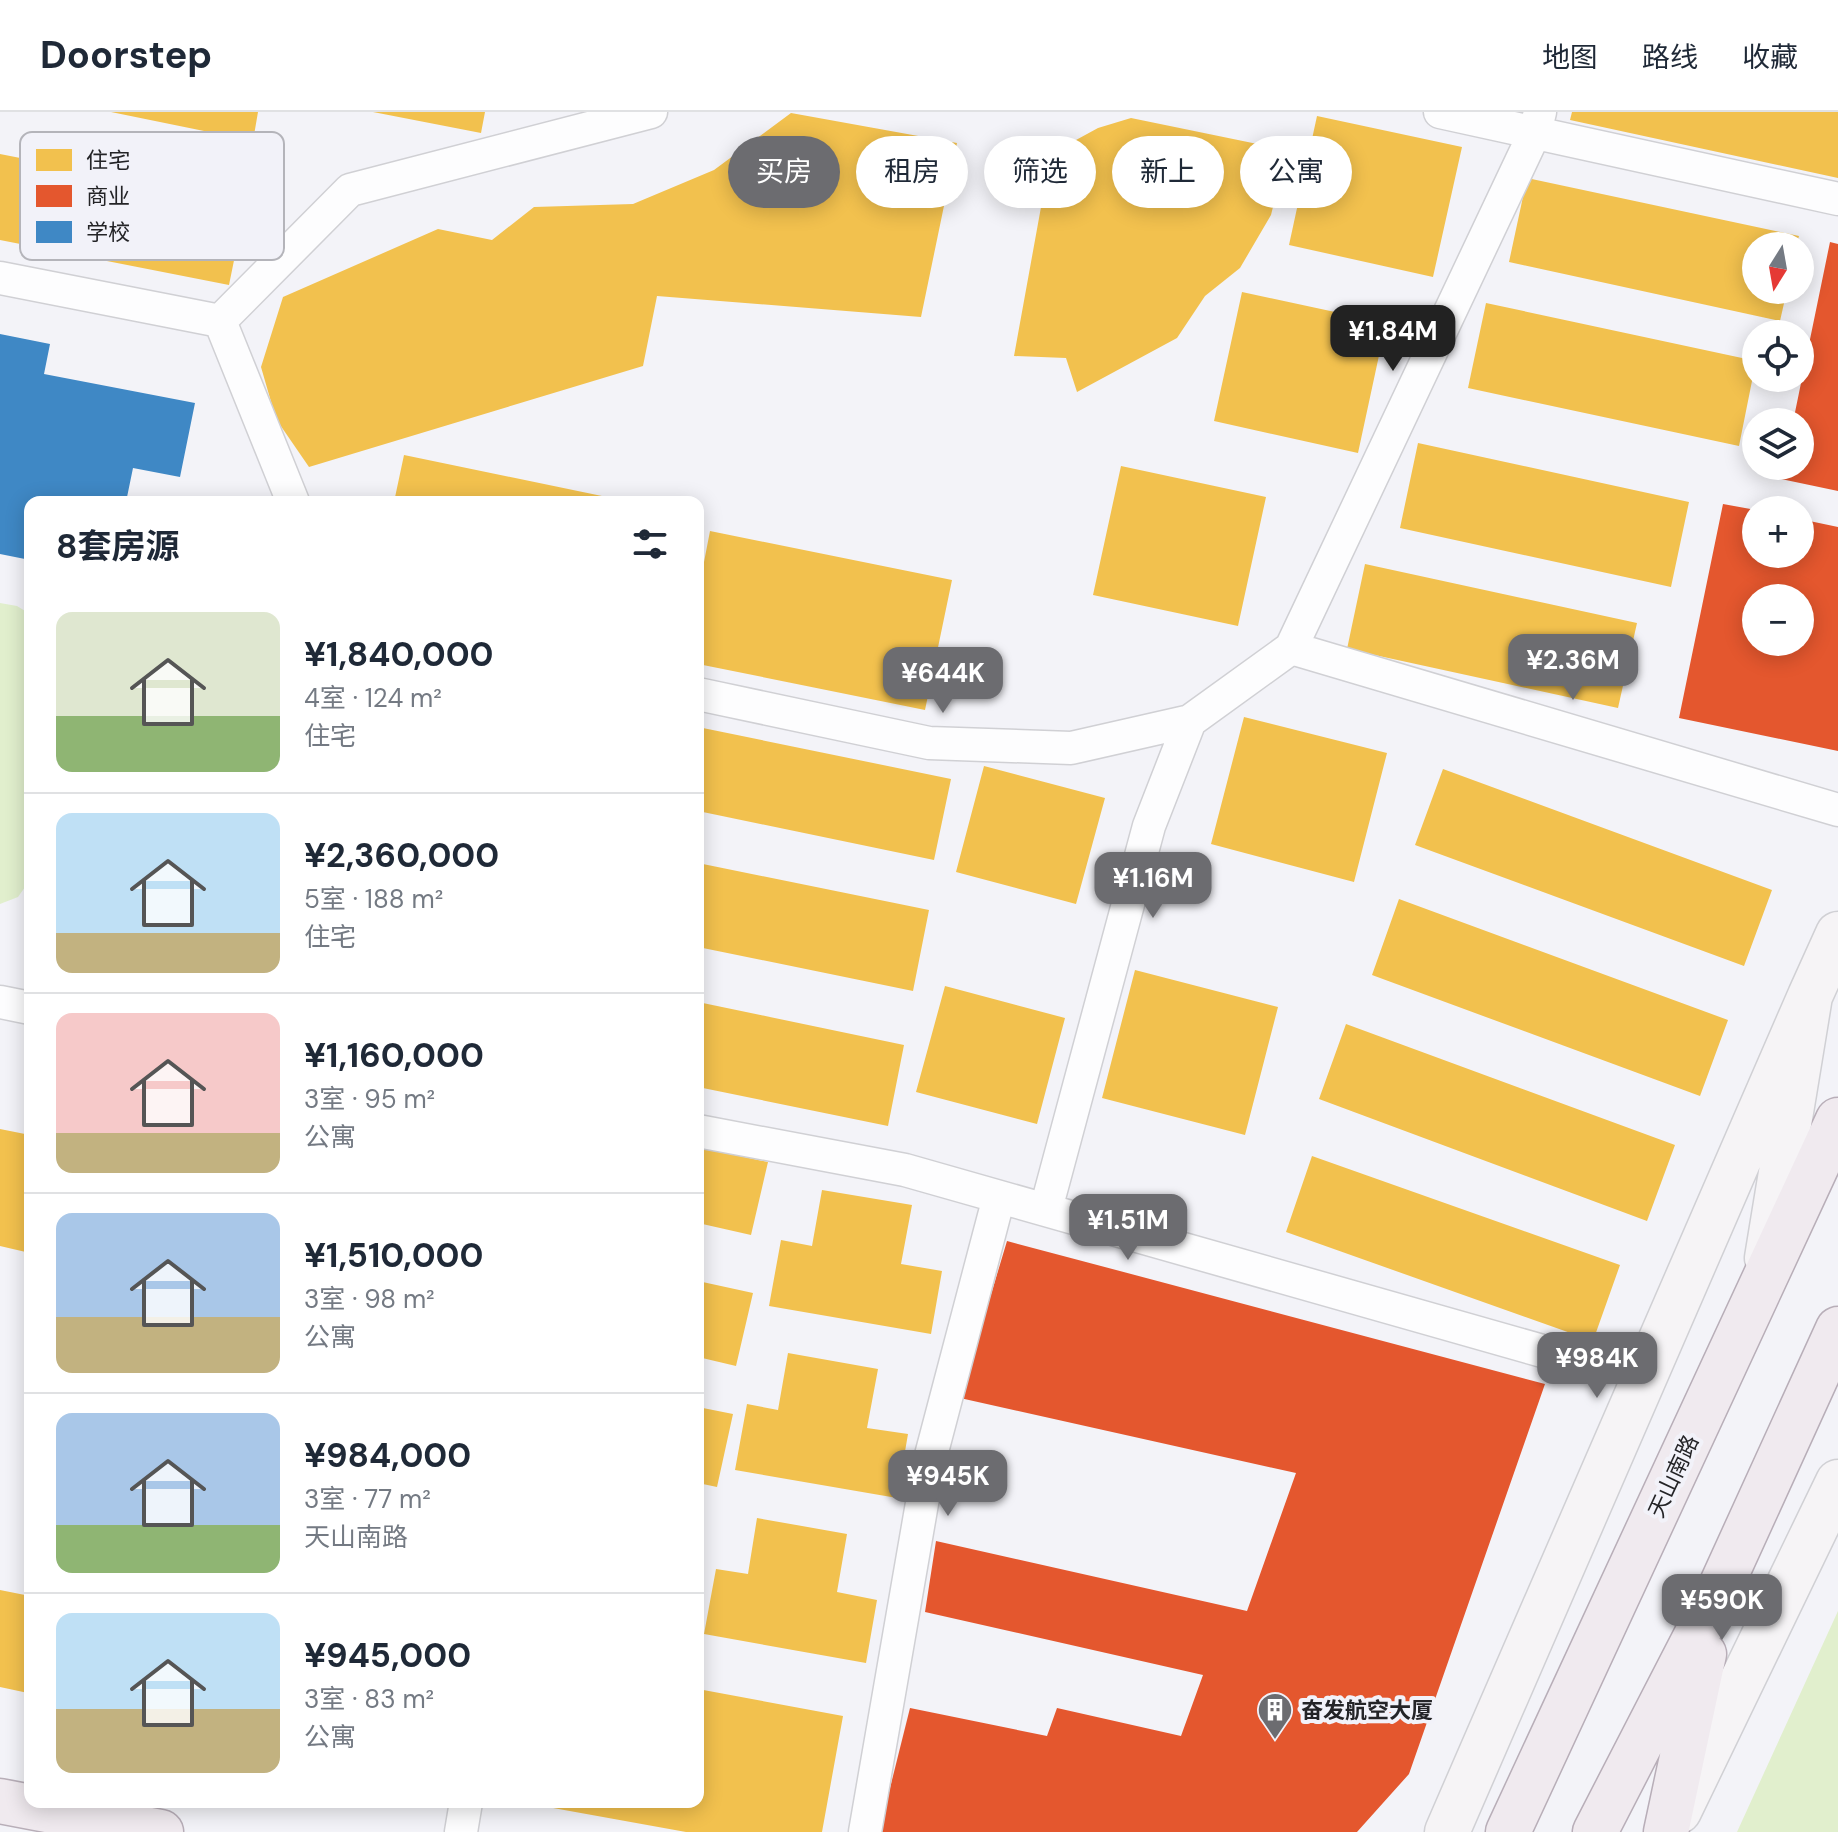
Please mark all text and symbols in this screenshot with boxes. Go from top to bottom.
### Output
text: Doorstep [40,30,212,80]
text: 地图 [1542,39,1598,76]
text: 路线 [1642,39,1698,76]
text: 收藏 [1742,39,1798,76]
legend [20,132,284,260]
chip: 买房 [728,136,840,208]
chip: 租房 [856,136,968,208]
chip: 筛选 [984,136,1096,208]
chip: 新上 [1112,136,1224,208]
chip: 公寓 [1240,136,1352,208]
text: 住宅 [86,146,130,175]
text: 商业 [86,182,130,211]
text: 学校 [86,218,130,247]
north arrow [1742,232,1814,304]
map controls [1742,232,1814,656]
pin: ¥1.84M [1328,305,1458,373]
text: ¥1.84M [1348,314,1438,348]
button: locate [1742,320,1814,392]
button: layers [1742,408,1814,480]
button: + [1742,496,1814,568]
icon: filters [628,522,672,566]
text: 8套房源 [56,524,180,569]
button: − [1742,584,1814,656]
text: ¥1,840,000 [304,632,494,677]
pin: ¥2.36M [1508,634,1638,702]
text: ¥2.36M [1526,643,1620,677]
icon: home [120,644,216,740]
pin: ¥644K [887,647,999,715]
text: ¥644K [901,656,985,690]
text: 4室 · 124 m² [304,681,442,715]
text: 住宅 [304,719,356,753]
text: ¥2,360,000 [304,833,499,878]
icon: home [120,845,216,941]
pin: ¥1.16M [1088,852,1218,920]
text: ¥1.16M [1112,861,1194,895]
text: 5室 · 188 m² [304,882,443,916]
text: 住宅 [304,920,356,954]
text: ¥1,160,000 [304,1033,484,1078]
icon: home [120,1045,216,1141]
text: 3室 · 95 m² [304,1082,435,1116]
text: 公寓 [304,1120,356,1154]
pin: ¥1.51M [1063,1194,1193,1262]
text: ¥1.51M [1087,1203,1169,1237]
text: ¥1,510,000 [304,1233,483,1278]
icon: home [120,1245,216,1341]
text: 3室 · 98 m² [304,1282,435,1316]
text: 公寓 [304,1320,356,1354]
pin: ¥984K [1541,1332,1653,1400]
text: ¥984K [1555,1341,1639,1375]
street label: 天山南路 [1642,1430,1705,1522]
text: ¥984,000 [304,1433,471,1478]
icon: home [120,1445,216,1541]
pin: ¥945K [892,1450,1004,1518]
text: ¥945K [906,1459,990,1493]
text: 3室 · 77 m² [304,1482,431,1516]
text: 天山南路 [304,1520,408,1554]
pin: ¥590K [1666,1574,1778,1642]
text: ¥590K [1680,1583,1764,1617]
text: ¥945,000 [304,1633,471,1678]
icon: home [120,1645,216,1741]
text: 3室 · 83 m² [304,1682,434,1716]
building icon: 奋发航空大厦 [1256,1691,1294,1741]
place label: 奋发航空大厦 [1301,1696,1433,1725]
text: 公寓 [304,1720,356,1754]

